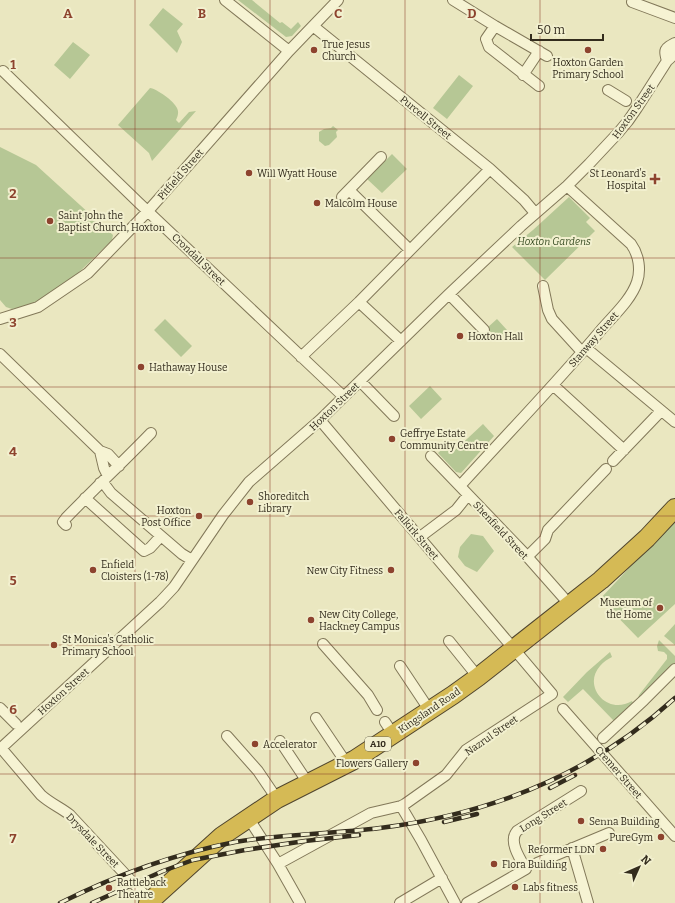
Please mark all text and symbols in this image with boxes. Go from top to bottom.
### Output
text: A [63,6,73,21]
text: B [198,6,206,21]
text: C [334,6,342,21]
text: D [467,6,477,21]
scale bar [531,16,603,42]
text: 50 m [537,23,566,37]
place label: True Jesus Church [322,39,370,63]
marker: True Jesus Church [309,45,319,55]
marker: Hoxton Garden Primary School [583,45,593,55]
text: 1 [10,57,16,72]
place label: Hoxton Garden Primary School [552,57,624,81]
street label: Hoxton Street [610,82,658,141]
street label: Purcell Street [397,93,454,142]
street label: Pitfield Street [155,146,206,203]
marker: Will Wyatt House [244,168,254,178]
place label: Will Wyatt House [257,168,337,180]
place label: St Leonard's Hospital [590,168,646,192]
marker: St Leonard's Hospital [649,173,661,185]
text: 2 [9,186,17,201]
marker: Malcolm House [312,198,322,208]
place label: Malcolm House [325,198,397,210]
place label: Saint John the Baptist Church, Hoxton [58,210,166,234]
marker: Saint John the Baptist Church, Hoxton [45,216,55,226]
street label: Crondall Street [169,231,228,289]
park label: Hoxton Gardens [517,236,591,248]
street label: Stanway Street [566,309,621,370]
text: 3 [9,315,17,330]
marker: Hoxton Hall [455,331,465,341]
place label: Hoxton Hall [468,331,523,343]
marker: Hathaway House [136,362,146,372]
place label: Hathaway House [149,362,227,374]
street label: Hoxton Street [307,380,362,433]
place label: Geffrye Estate Community Centre [400,428,489,452]
marker: Geffrye Estate Community Centre [387,434,397,444]
text: 4 [9,444,17,459]
place label: Shoreditch Library [258,491,310,515]
marker: Shoreditch Library [245,497,255,507]
street label: Shenfield Street [470,499,531,563]
place label: Hoxton Post Office [141,505,192,529]
street label: Falkirk Street [392,507,441,563]
marker: Hoxton Post Office [194,511,204,521]
place label: Enfield Cloisters (1-78) [101,559,169,583]
marker: Enfield Cloisters (1-78) [88,565,98,575]
place label: New City Fitness [307,565,383,577]
marker: New City Fitness [386,565,396,575]
text: 5 [9,573,17,588]
place label: Museum of the Home [600,597,654,621]
marker: Museum of the Home [655,603,665,613]
place label: New City College, Hackney Campus [319,609,400,633]
marker: New City College, Hackney Campus [306,615,316,625]
place label: St Monica's Catholic Primary School [62,634,154,658]
marker: St Monica's Catholic Primary School [49,640,59,650]
street label: Hoxton Street [36,665,92,718]
street label: Kingsland Road [396,686,463,736]
text: 6 [9,702,17,717]
street label: Nazrul Street [463,713,521,758]
road number: A10 [365,737,391,751]
marker: Accelerator [250,739,260,749]
place label: Accelerator [263,739,317,751]
street label: Cremer Street [592,744,645,802]
place label: Flowers Gallery [336,758,409,770]
marker: Flowers Gallery [411,758,421,768]
street label: Long Street [518,796,570,835]
street label: Drysdale Street [63,811,122,871]
marker: Senna Building [576,816,586,826]
place label: Senna Building [589,816,660,828]
text: 7 [10,831,17,846]
place label: PureGym [609,832,653,844]
marker: PureGym [656,832,666,842]
place label: Reformer LDN [528,844,595,856]
marker: Reformer LDN [598,844,608,854]
north arrow [619,847,659,887]
text: N [638,853,654,868]
marker: Flora Building [489,859,499,869]
place label: Flora Building [502,859,567,871]
place label: Rattleback Theatre [117,877,167,901]
marker: Labs fitness [510,882,520,892]
place label: Labs fitness [523,882,578,894]
marker: Rattleback Theatre [104,883,114,893]

